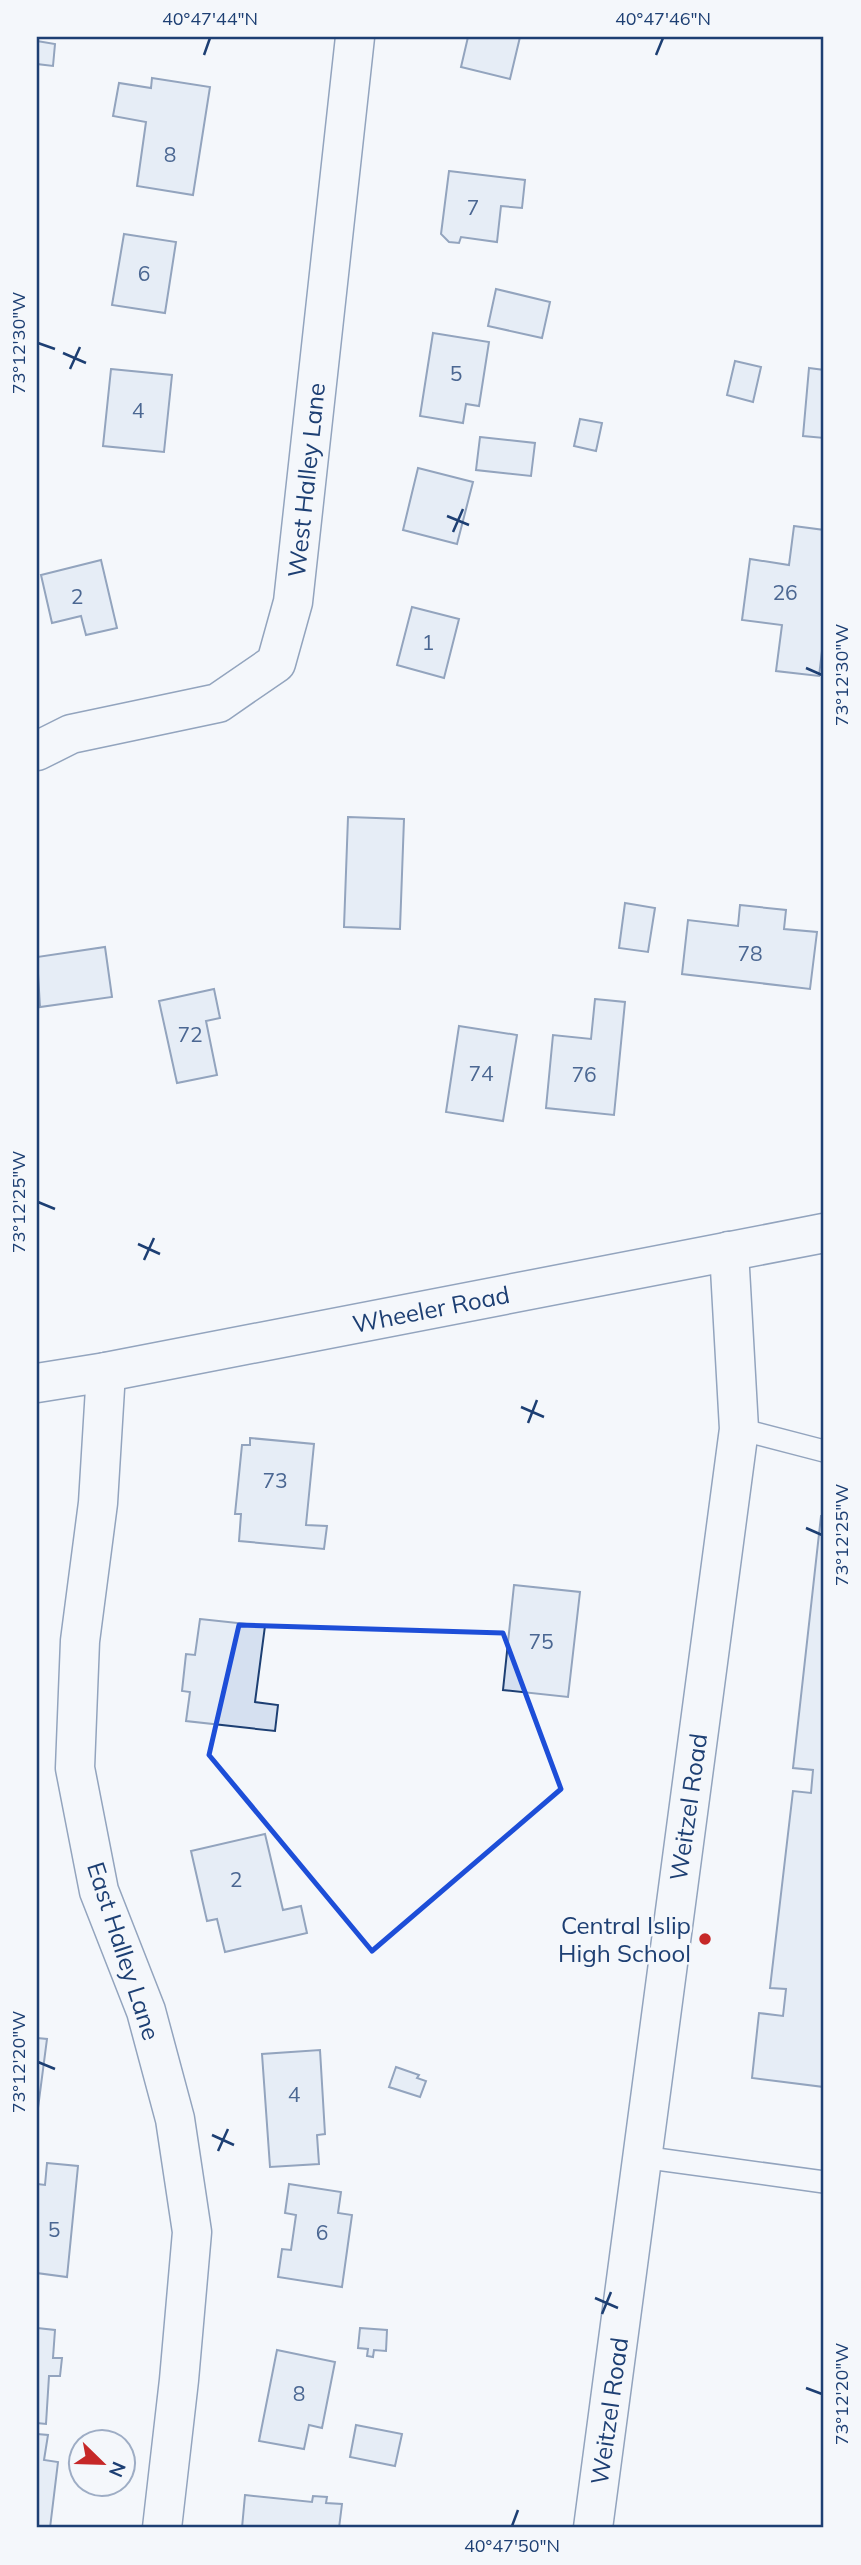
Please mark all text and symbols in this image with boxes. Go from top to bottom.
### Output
text: 40°47'44"N [162,7,258,30]
text: 40°47'46"N [615,7,711,30]
house number: 8 [164,141,176,167]
house number: 7 [467,194,479,220]
house number: 6 [138,260,150,286]
text: 73°12'30"W [7,292,30,394]
house number: 5 [450,360,462,386]
street label: West Halley Lane [281,381,331,579]
house number: 4 [132,397,145,423]
house number: 26 [772,579,798,605]
house number: 2 [71,583,83,609]
text: 73°12'30"W [830,624,853,726]
house number: 1 [422,629,434,655]
house number: 78 [737,940,763,966]
house number: 72 [177,1021,203,1047]
house number: 74 [468,1060,494,1086]
house number: 76 [571,1061,597,1087]
text: 73°12'25"W [7,1151,30,1253]
street label: Wheeler Road [350,1279,512,1339]
house number: 73 [262,1467,288,1493]
text: 73°12'25"W [830,1484,853,1586]
house number: 75 [528,1628,554,1654]
street label: Weitzel Road [663,1731,713,1883]
street label: East Halley Lane [81,1858,167,2044]
house number: 2 [230,1866,242,1892]
place label: Central Islip High School [558,1910,691,1968]
marker: Central Islip High School [697,1931,713,1947]
text: 73°12'20"W [7,2011,30,2113]
house number: 4 [288,2081,301,2107]
house number: 5 [48,2216,60,2242]
house number: 6 [316,2219,328,2245]
street label: Weitzel Road [584,2335,634,2487]
text: 73°12'20"W [830,2343,853,2445]
house number: 8 [293,2380,305,2406]
north arrow [66,2428,136,2498]
text: N [104,2458,131,2481]
text: 40°47'50"N [464,2534,560,2557]

